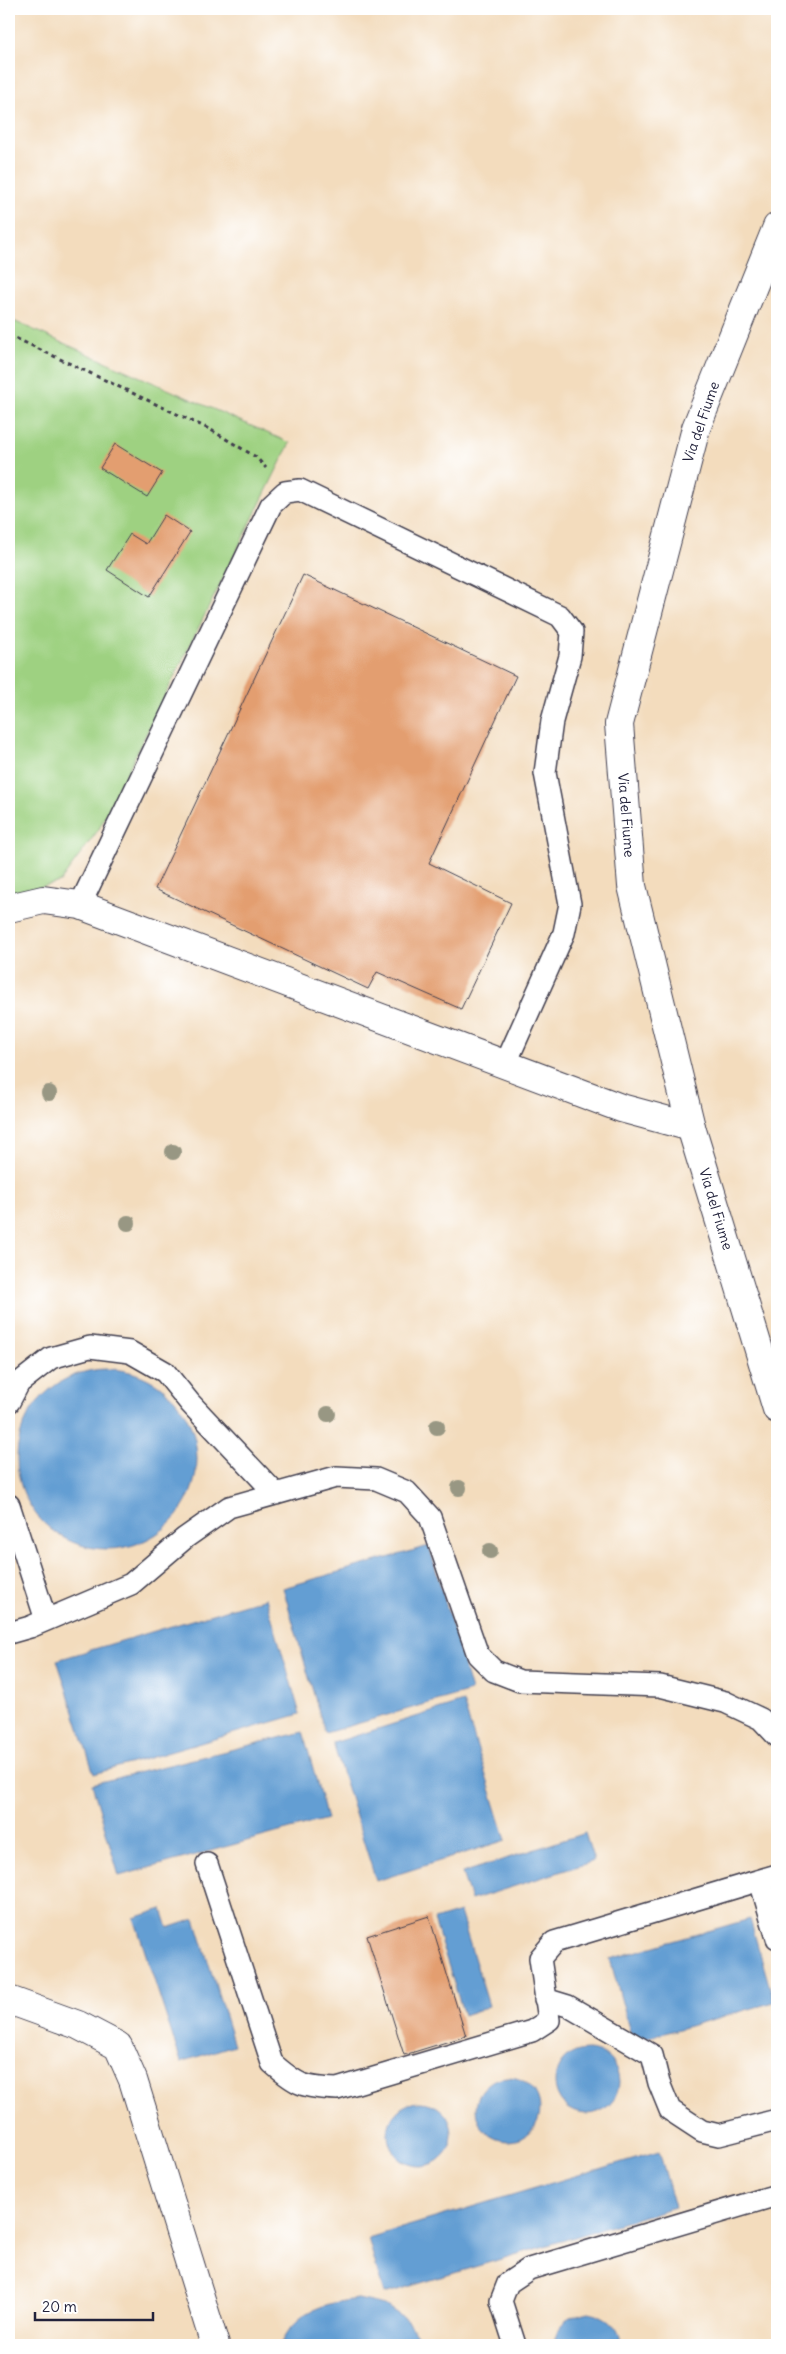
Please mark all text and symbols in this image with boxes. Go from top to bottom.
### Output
street label: Via del Fiume [679,379,723,465]
street label: Via del Fiume [614,772,639,858]
street label: Via del Fiume [695,1166,737,1252]
scale bar [35,2289,152,2321]
text: 20 m [42,2297,77,2316]

